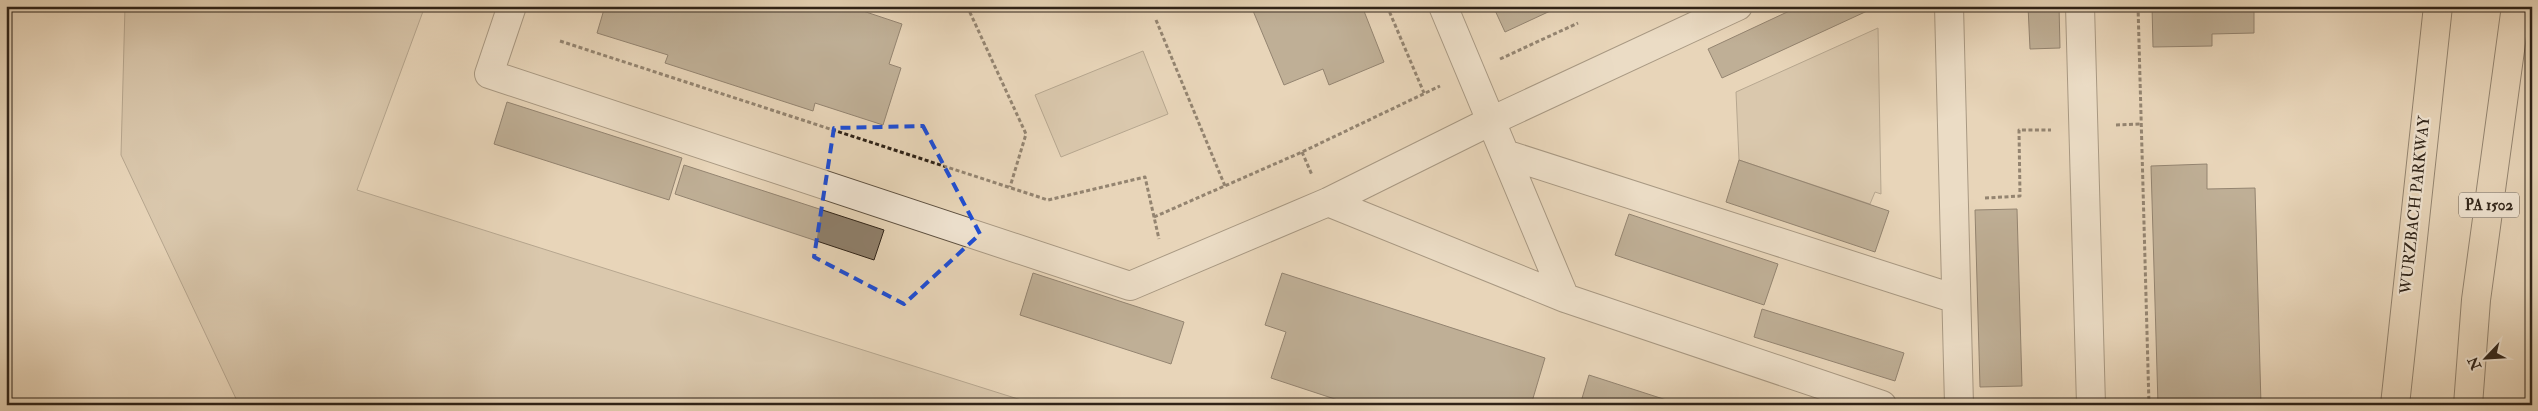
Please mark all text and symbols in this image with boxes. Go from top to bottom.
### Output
street label: WURZBACH PARKWAY [2396,114,2434,296]
road number: PA 1502 [2459,192,2519,218]
north arrow [2460,334,2510,384]
text: N [2464,354,2485,373]

